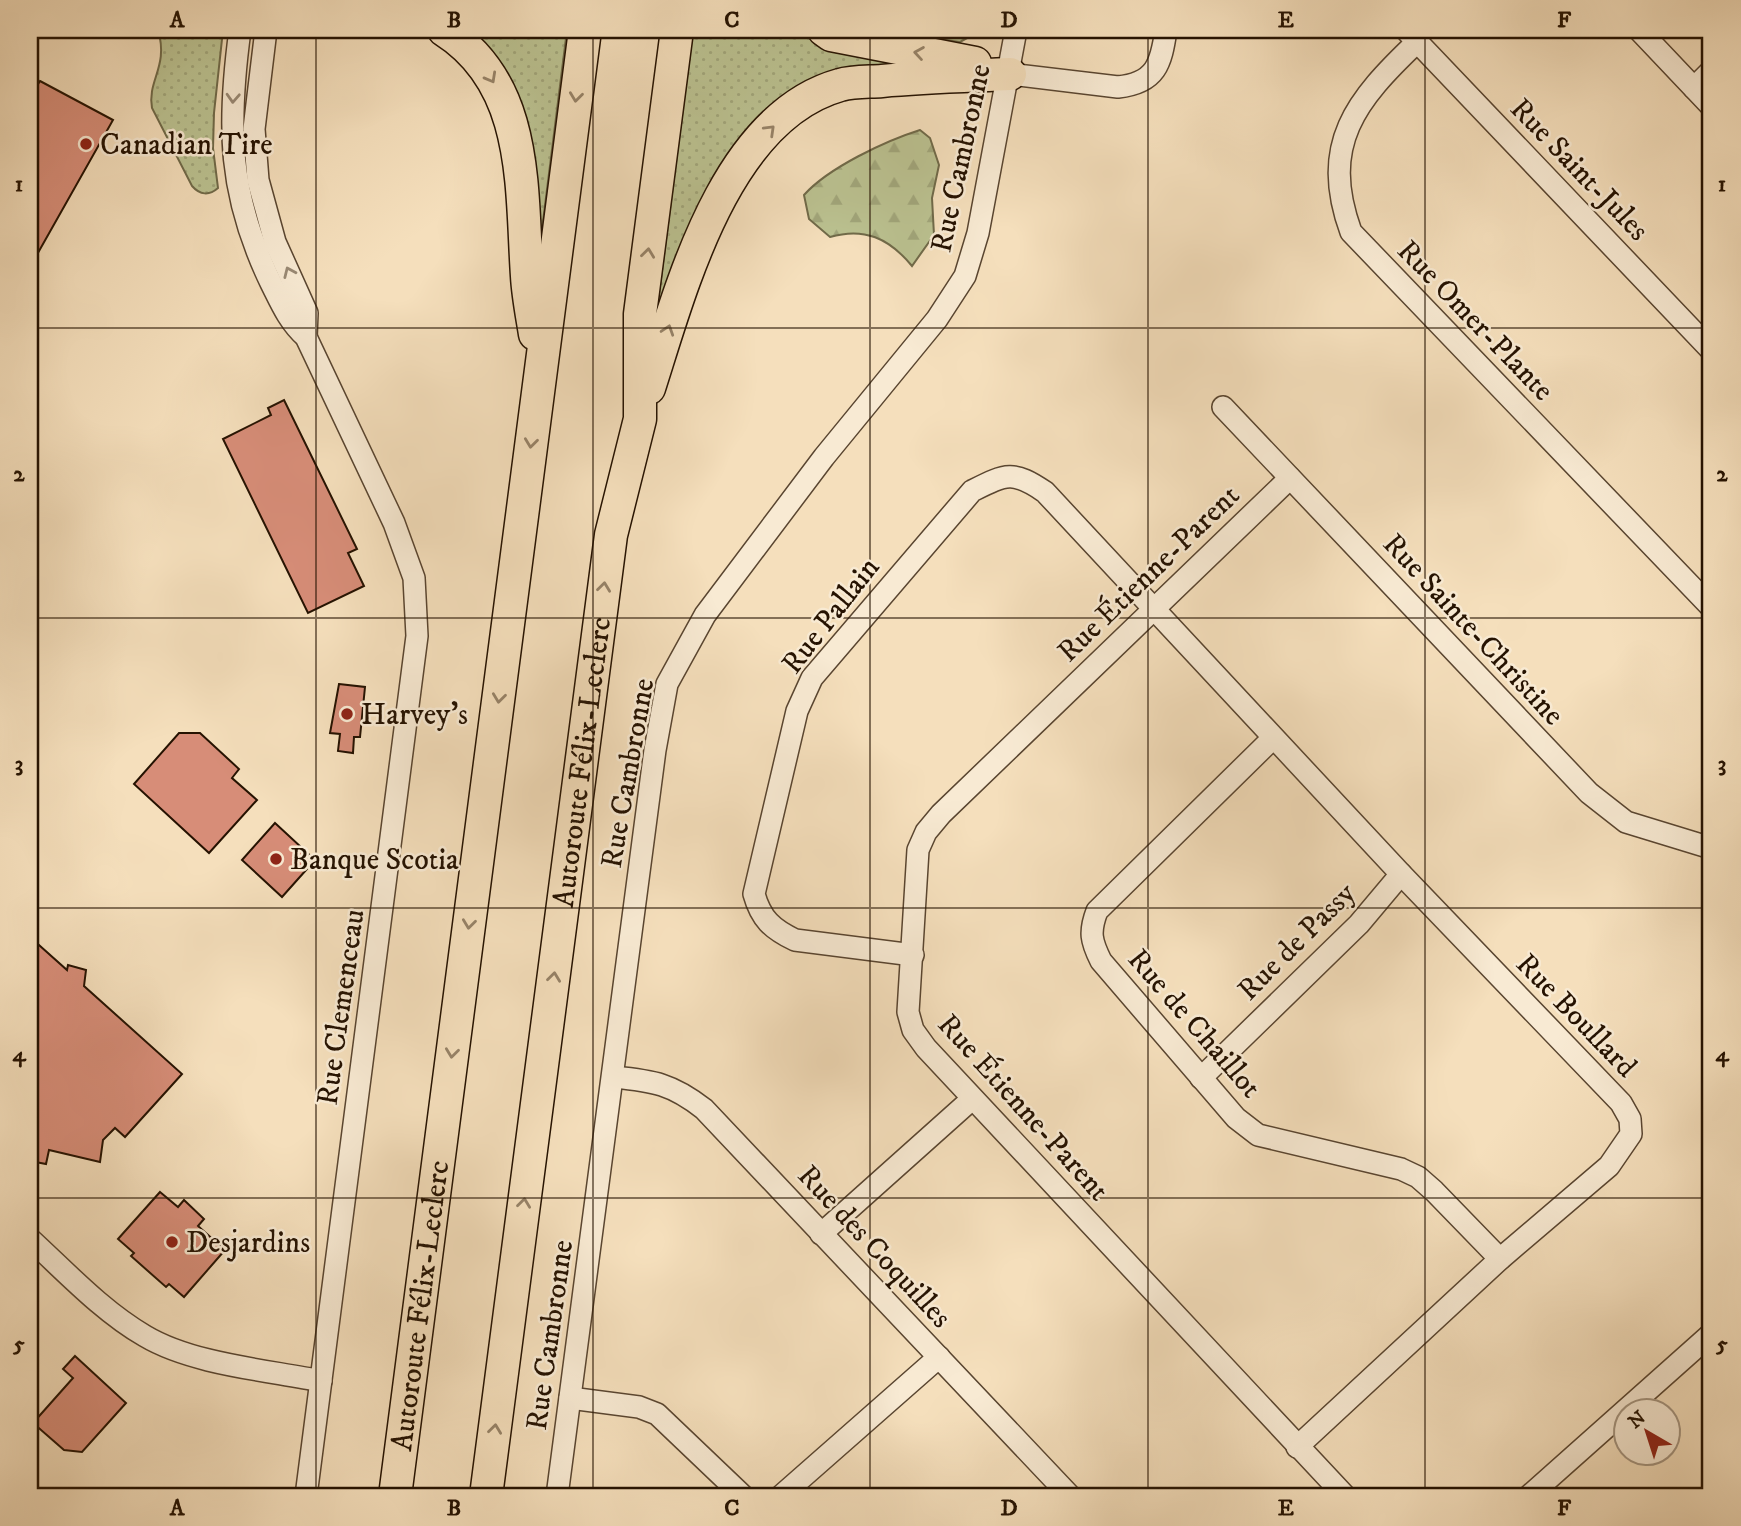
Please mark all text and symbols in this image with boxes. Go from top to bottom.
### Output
text: A [169,6,186,35]
text: B [447,6,461,35]
text: C [724,6,740,35]
text: D [1000,6,1018,35]
text: E [1278,6,1294,35]
text: F [1557,6,1572,35]
one-way arrow [914,46,925,61]
street label: Rue Cambronne [923,61,999,256]
one-way arrow [483,71,496,83]
street label: Rue Saint-Jules [1502,91,1656,249]
one-way arrow [225,92,240,103]
one-way arrow [569,92,584,103]
one-way arrow [762,126,775,139]
place label: Canadian Tire [100,127,273,164]
marker: Canadian Tire [78,136,94,152]
text: 1 [15,170,23,199]
text: 1 [1718,170,1726,199]
street label: Rue Omer-Plante [1389,233,1561,409]
one-way arrow [640,247,655,259]
one-way arrow [283,267,297,280]
one-way arrow [659,325,674,337]
one-way arrow [524,437,539,449]
text: 2 [13,460,25,489]
text: 2 [1716,460,1728,489]
street label: Rue Étienne-Parent [1050,477,1248,670]
street label: Rue Sainte-Christine [1374,526,1571,734]
street label: Rue Pallain [774,550,888,682]
one-way arrow [597,581,612,593]
street label: Autoroute Félix-Leclerc [546,615,620,910]
street label: Rue Cambronne [594,676,663,871]
one-way arrow [491,692,506,704]
place label: Harvey's [361,697,468,734]
marker: Harvey's [339,706,355,722]
text: 3 [15,750,23,779]
text: 3 [1718,750,1726,779]
place label: Banque Scotia [290,842,459,879]
marker: Banque Scotia [268,851,284,867]
street label: Rue de Passy [1230,875,1364,1009]
street label: Rue Clemenceau [309,907,374,1108]
one-way arrow [462,918,477,929]
street label: Rue de Chaillot [1119,942,1269,1106]
street label: Rue Boullard [1508,946,1644,1086]
one-way arrow [546,972,561,983]
street label: Rue Étienne-Parent [929,1006,1117,1209]
text: 4 [12,1040,27,1069]
text: 4 [1715,1040,1730,1069]
one-way arrow [445,1047,460,1059]
street label: Autoroute Félix-Leclerc [384,1158,458,1453]
street label: Rue des Coquilles [789,1158,959,1336]
one-way arrow [517,1197,532,1209]
place label: Desjardins [186,1225,310,1262]
marker: Desjardins [164,1234,180,1250]
street label: Rue Cambronne [519,1238,582,1433]
text: 5 [12,1330,25,1359]
text: 5 [1715,1330,1728,1359]
north arrow [1612,1396,1682,1466]
text: N [1624,1406,1651,1434]
one-way arrow [487,1423,502,1434]
text: A [169,1494,186,1523]
text: B [447,1494,461,1523]
text: C [724,1494,740,1523]
text: D [1000,1494,1018,1523]
text: E [1278,1494,1294,1523]
text: F [1557,1494,1572,1523]

